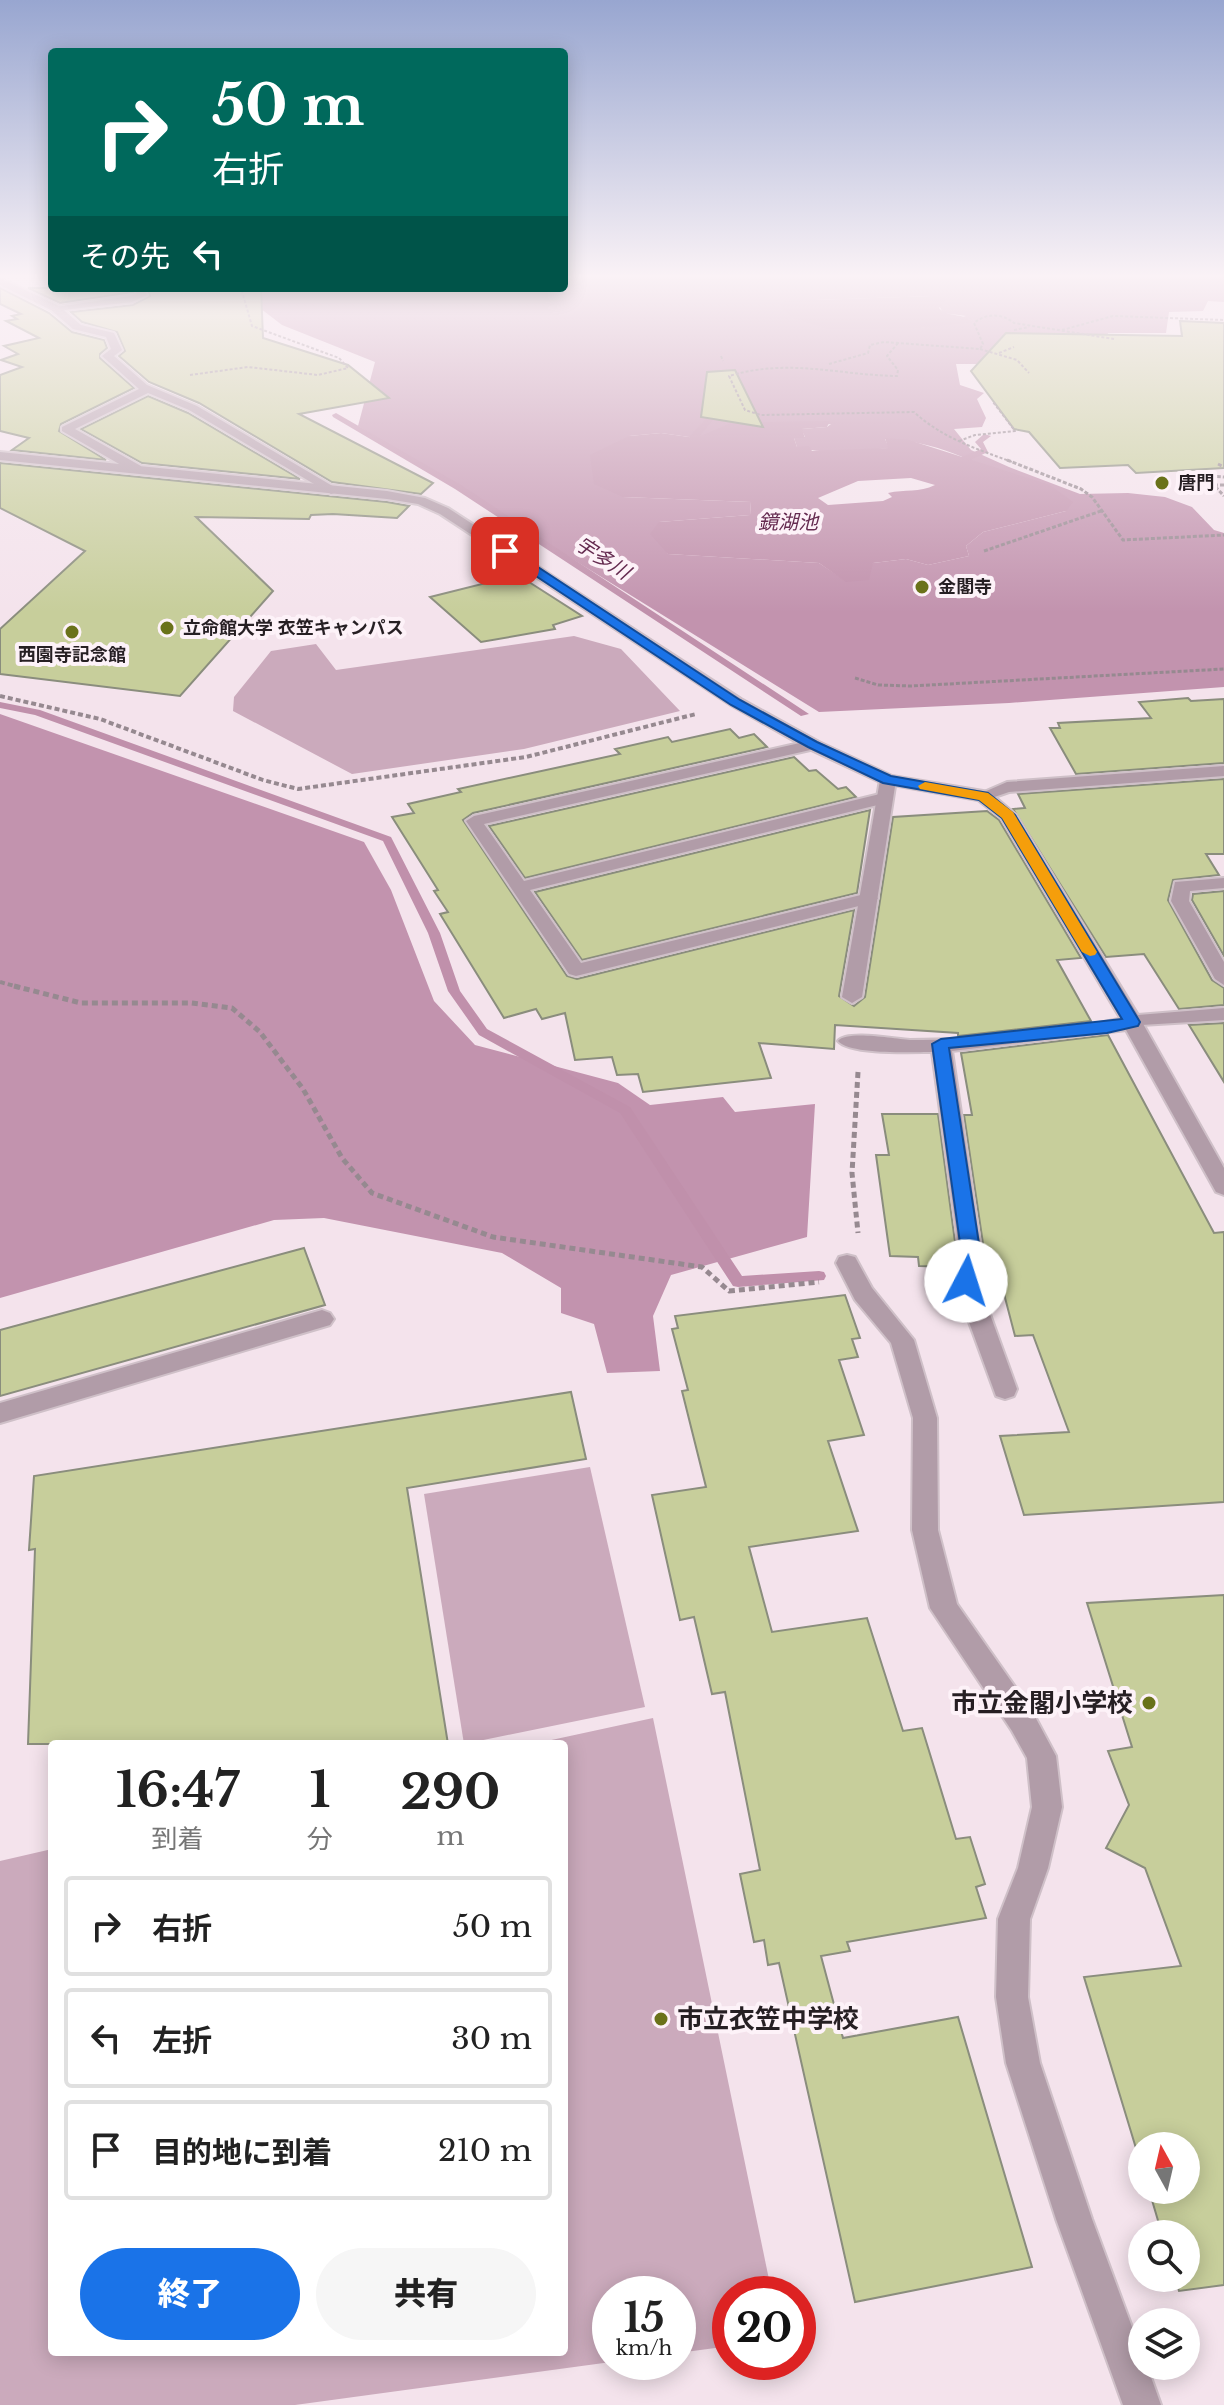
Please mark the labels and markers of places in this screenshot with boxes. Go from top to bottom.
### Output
place label: 唐門 [1178,472,1214,494]
marker: 唐門 [1153,474,1171,492]
pin [471,517,539,585]
place label: 金閣寺 [938,576,992,598]
marker: 金閣寺 [913,578,931,596]
place label: 立命館大学 衣笠キャンパス [183,617,404,639]
marker: 立命館大学 衣笠キャンパス [158,619,176,637]
marker: 西園寺記念館 [63,623,81,641]
place label: 西園寺記念館 [18,644,126,666]
place label: 市立金閣小学校 [951,1687,1133,1719]
marker: 市立金閣小学校 [1140,1694,1158,1712]
place label: 市立衣笠中学校 [677,2003,859,2035]
marker: 市立衣笠中学校 [652,2010,670,2028]

